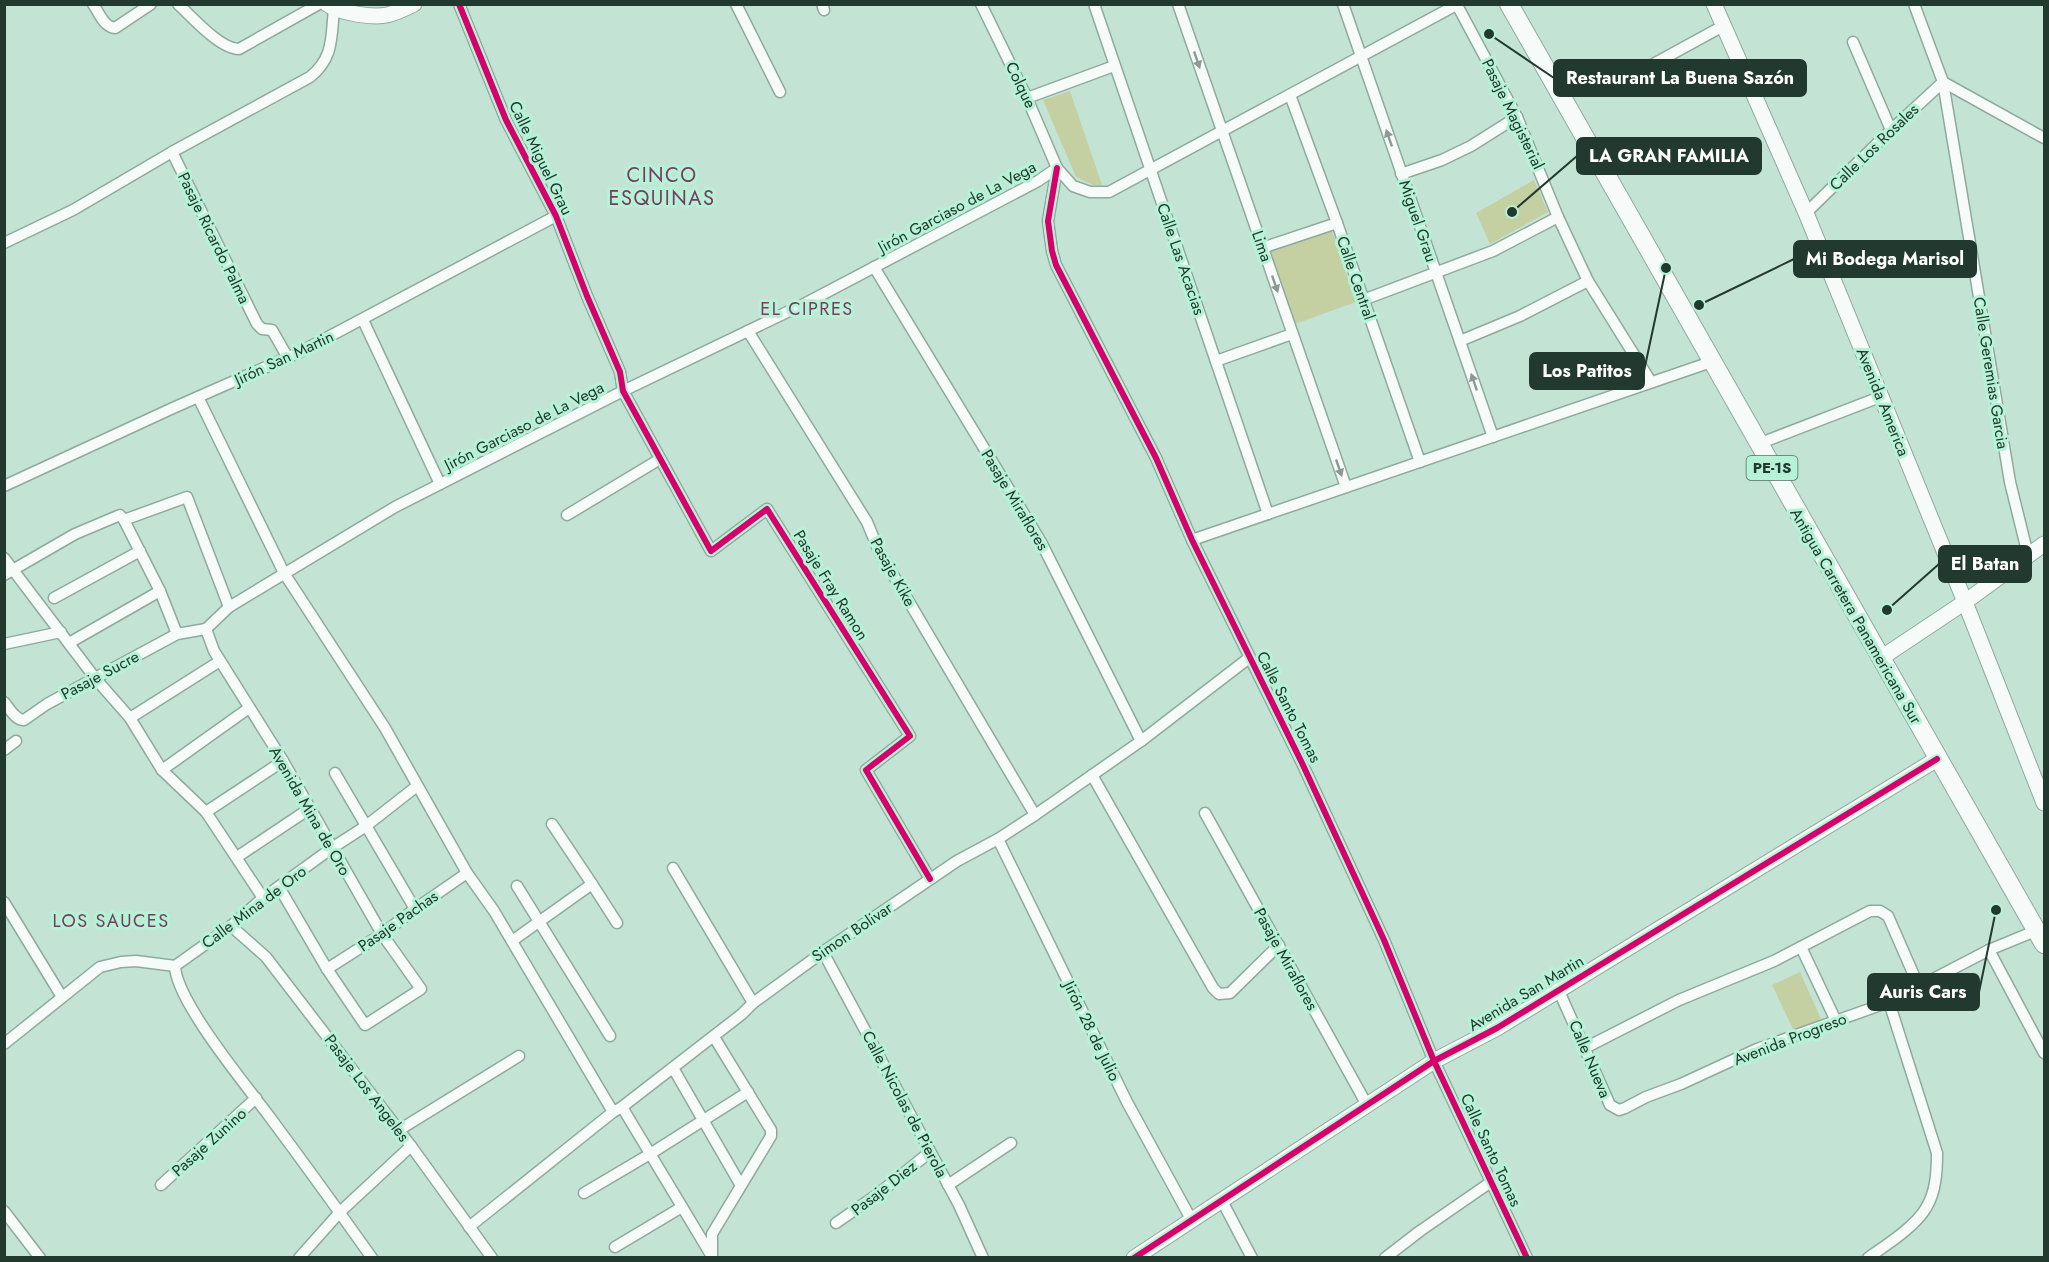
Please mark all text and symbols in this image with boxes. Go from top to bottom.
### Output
one-way arrow [1193,51,1202,69]
street label: Pasaje Magisterial [1476,55,1550,173]
street label: Colque [1000,58,1042,112]
callout: Restaurant La Buena Sazón [1554,60,1806,96]
text: Restaurant La Buena Sazón [1566,65,1794,91]
street label: Calle Miguel Grau [503,97,579,219]
street label: Calle Los Rosales [1824,98,1924,196]
one-way arrow [1383,129,1393,147]
callout: LA GRAN FAMILIA [1577,138,1761,174]
text: LA GRAN FAMILIA [1589,143,1750,169]
street label: Jirón Garciaso de La Vega [872,155,1040,259]
district label: CINCO ESQUINAS [609,161,715,213]
street label: Pasaje Ricardo Palma [172,168,256,308]
street label: Miguel Grau [1393,177,1443,265]
street label: Calle Las Acacias [1151,200,1211,318]
street label: Lima [1246,227,1278,265]
street label: Calle Central [1331,233,1381,323]
callout: Mi Bodega Marisol [1794,241,1976,277]
text: Mi Bodega Marisol [1806,246,1964,272]
one-way arrow [1270,275,1280,293]
street label: Calle Geremias Garcia [1968,295,2014,451]
district label: EL CIPRES [760,296,854,322]
street label: Jirón San Martin [229,325,338,392]
street label: Avenida America [1851,344,1915,460]
callout: Los Patitos [1530,353,1644,389]
text: Los Patitos [1542,358,1632,384]
one-way arrow [1468,373,1478,391]
street label: Jirón Garciaso de La Vega [438,376,608,477]
street label: Pasaje Miraflores [976,445,1054,555]
road number: PE-1S [1746,456,1798,480]
one-way arrow [1334,459,1344,477]
street label: Antigua Carretera Panamericana Sur [1785,504,1928,729]
street label: Pasaje Fray Ramon [788,525,874,645]
street label: Pasaje Kike [865,533,921,611]
callout: El Batan [1939,546,2031,582]
text: El Batan [1951,551,2019,577]
street label: Pasaje Sucre [57,645,143,705]
street label: Calle Santo Tomas [1251,647,1327,767]
street label: Avenida Mina de Oro [264,742,357,880]
street label: Calle Mina de Oro [197,860,311,954]
street label: Pasaje Pachas [353,885,443,957]
street label: Simon Bolivar [807,896,897,968]
street label: Pasaje Miraflores [1248,903,1324,1015]
district label: LOS SAUCES [52,908,170,934]
street label: Avenida San Martin [1464,949,1588,1037]
callout: Auris Cars [1868,974,1979,1010]
street label: Jirón 28 de Julio [1057,975,1126,1085]
text: Auris Cars [1878,979,1967,1005]
street label: Avenida Progreso [1730,1007,1850,1071]
street label: Calle Nueva [1563,1016,1617,1102]
street label: Calle Nicolas de Pierola [857,1027,953,1181]
street label: Pasaje Los Angeles [319,1030,415,1146]
street label: Calle Santo Tomas [1455,1090,1527,1210]
street label: Pasaje Zunino [167,1102,252,1182]
street label: Pasaje Diez [846,1155,922,1221]

